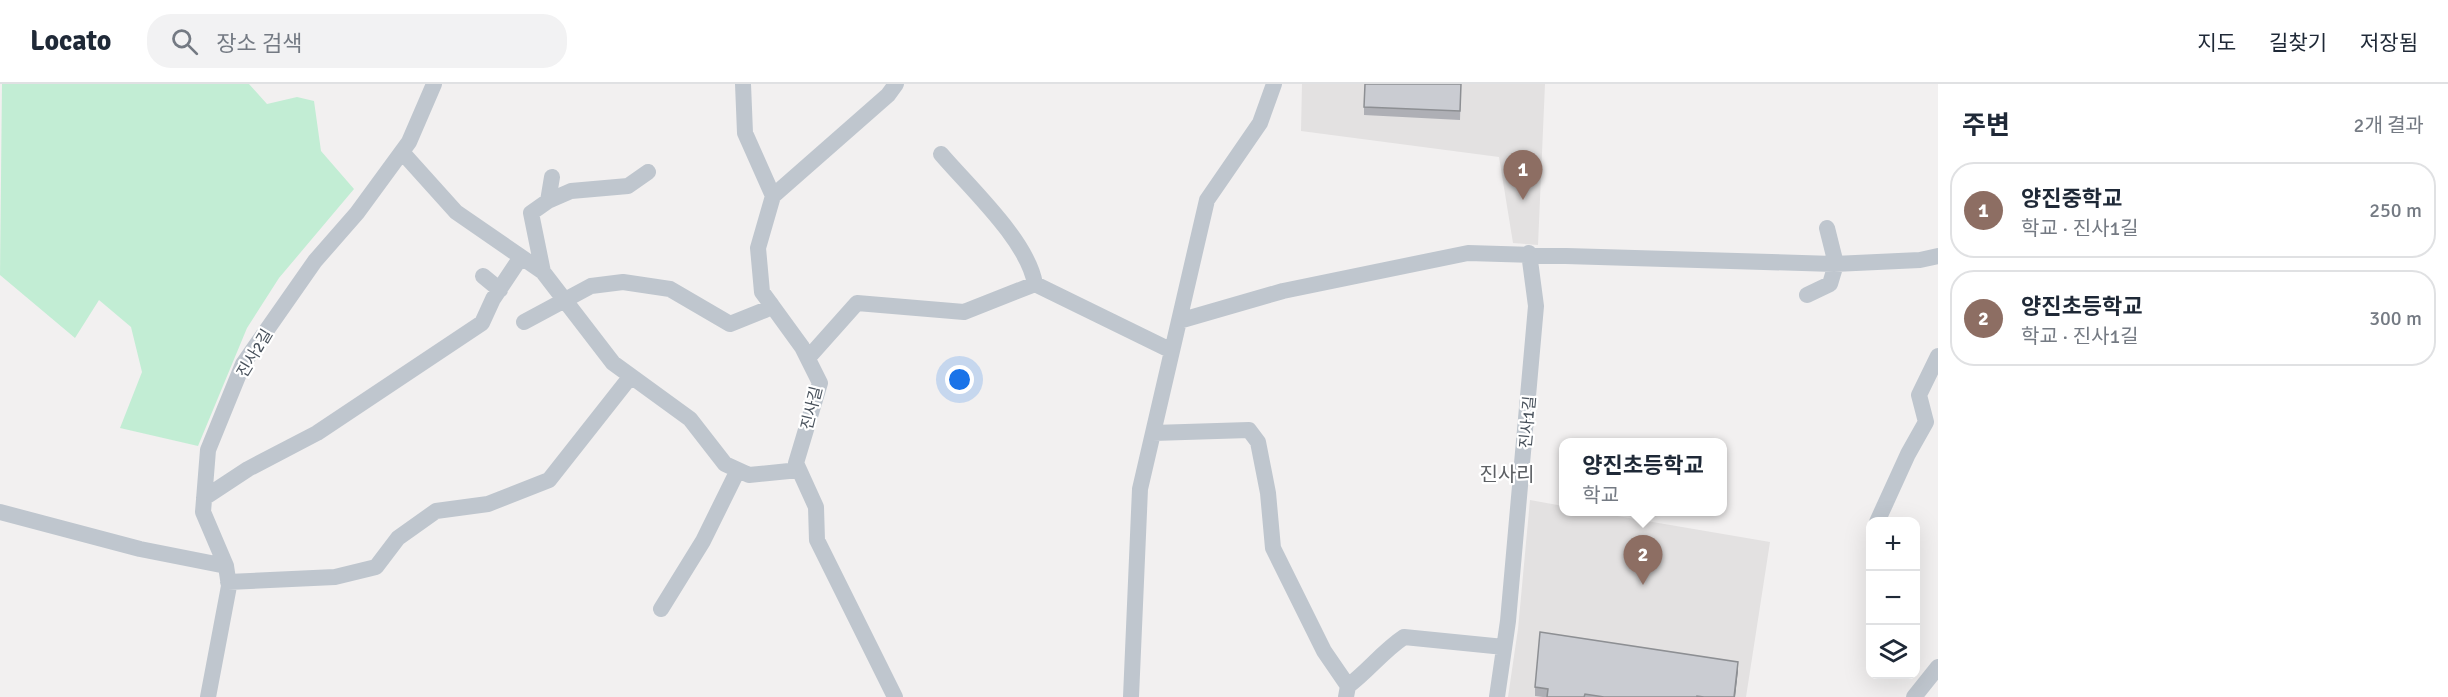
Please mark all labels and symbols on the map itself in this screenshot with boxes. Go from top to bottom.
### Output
pin: 1 [1504,150,1543,200]
street label: 진사2길 [233,326,277,381]
your location [945,365,974,394]
street label: 진사길 [797,384,827,432]
street label: 진사1길 [1516,395,1540,449]
district label: 진사리 [1479,462,1535,487]
pin: 2 [1624,536,1662,585]

